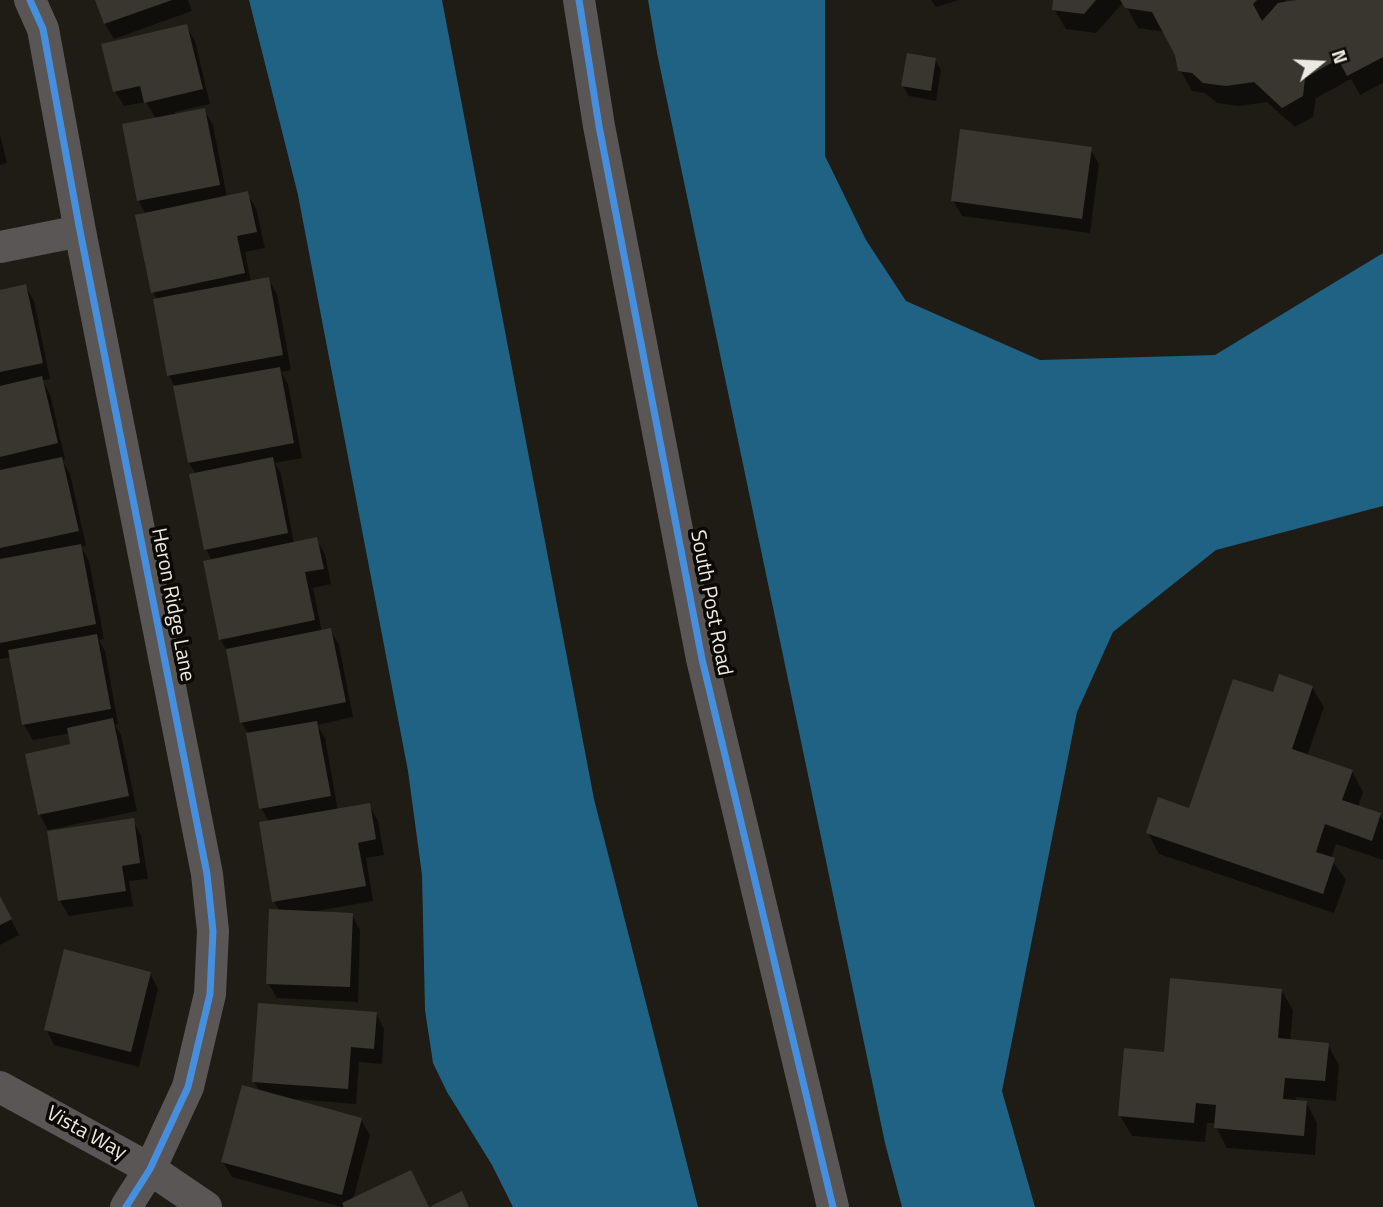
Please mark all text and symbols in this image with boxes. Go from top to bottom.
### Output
north arrow [1285,28,1355,98]
text: N [1325,46,1356,67]
street label: Heron Ridge Lane [145,526,199,684]
street label: South Post Road [684,528,736,678]
street label: Vista Way [41,1102,131,1166]

